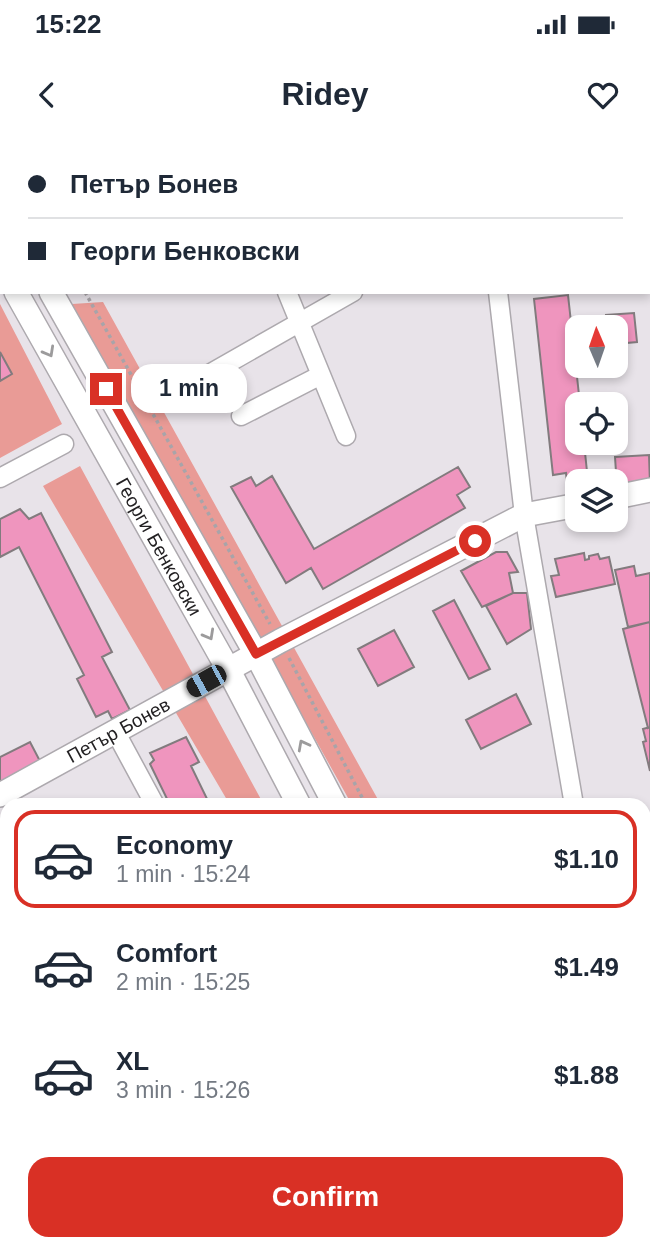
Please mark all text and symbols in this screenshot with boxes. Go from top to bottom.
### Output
text: 15:22 [35,9,102,39]
icon: back [28,76,66,114]
text: Ridey [281,76,369,112]
icon: heart [584,76,622,114]
text: Петър Бонев [70,169,238,199]
text: Георги Бенковски [70,236,300,266]
north arrow [565,315,628,378]
map controls [565,315,628,532]
one-way arrow [41,344,54,357]
callout: 1 min [130,364,246,414]
route end [90,373,122,405]
text: 1 min [159,375,219,401]
button: locate [565,392,628,455]
button: layers [565,469,628,532]
street label: Георги Бенковски [112,474,206,619]
route start [459,525,491,557]
one-way arrow [201,627,214,640]
car [183,662,230,700]
street label: Петър Бонев [63,693,173,767]
one-way arrow [298,739,312,752]
icon: car [32,828,95,891]
text: Economy [116,830,233,860]
text: $1.10 [554,844,619,874]
text: 1 min · 15:24 [116,861,250,887]
icon: car [32,936,95,999]
text: Comfort [116,938,217,968]
text: $1.49 [554,952,619,982]
text: 2 min · 15:25 [116,969,250,995]
icon: car [32,1044,95,1107]
text: XL [116,1046,149,1076]
text: $1.88 [554,1060,619,1090]
text: 3 min · 15:26 [116,1077,250,1103]
button: Confirm [28,1157,623,1237]

